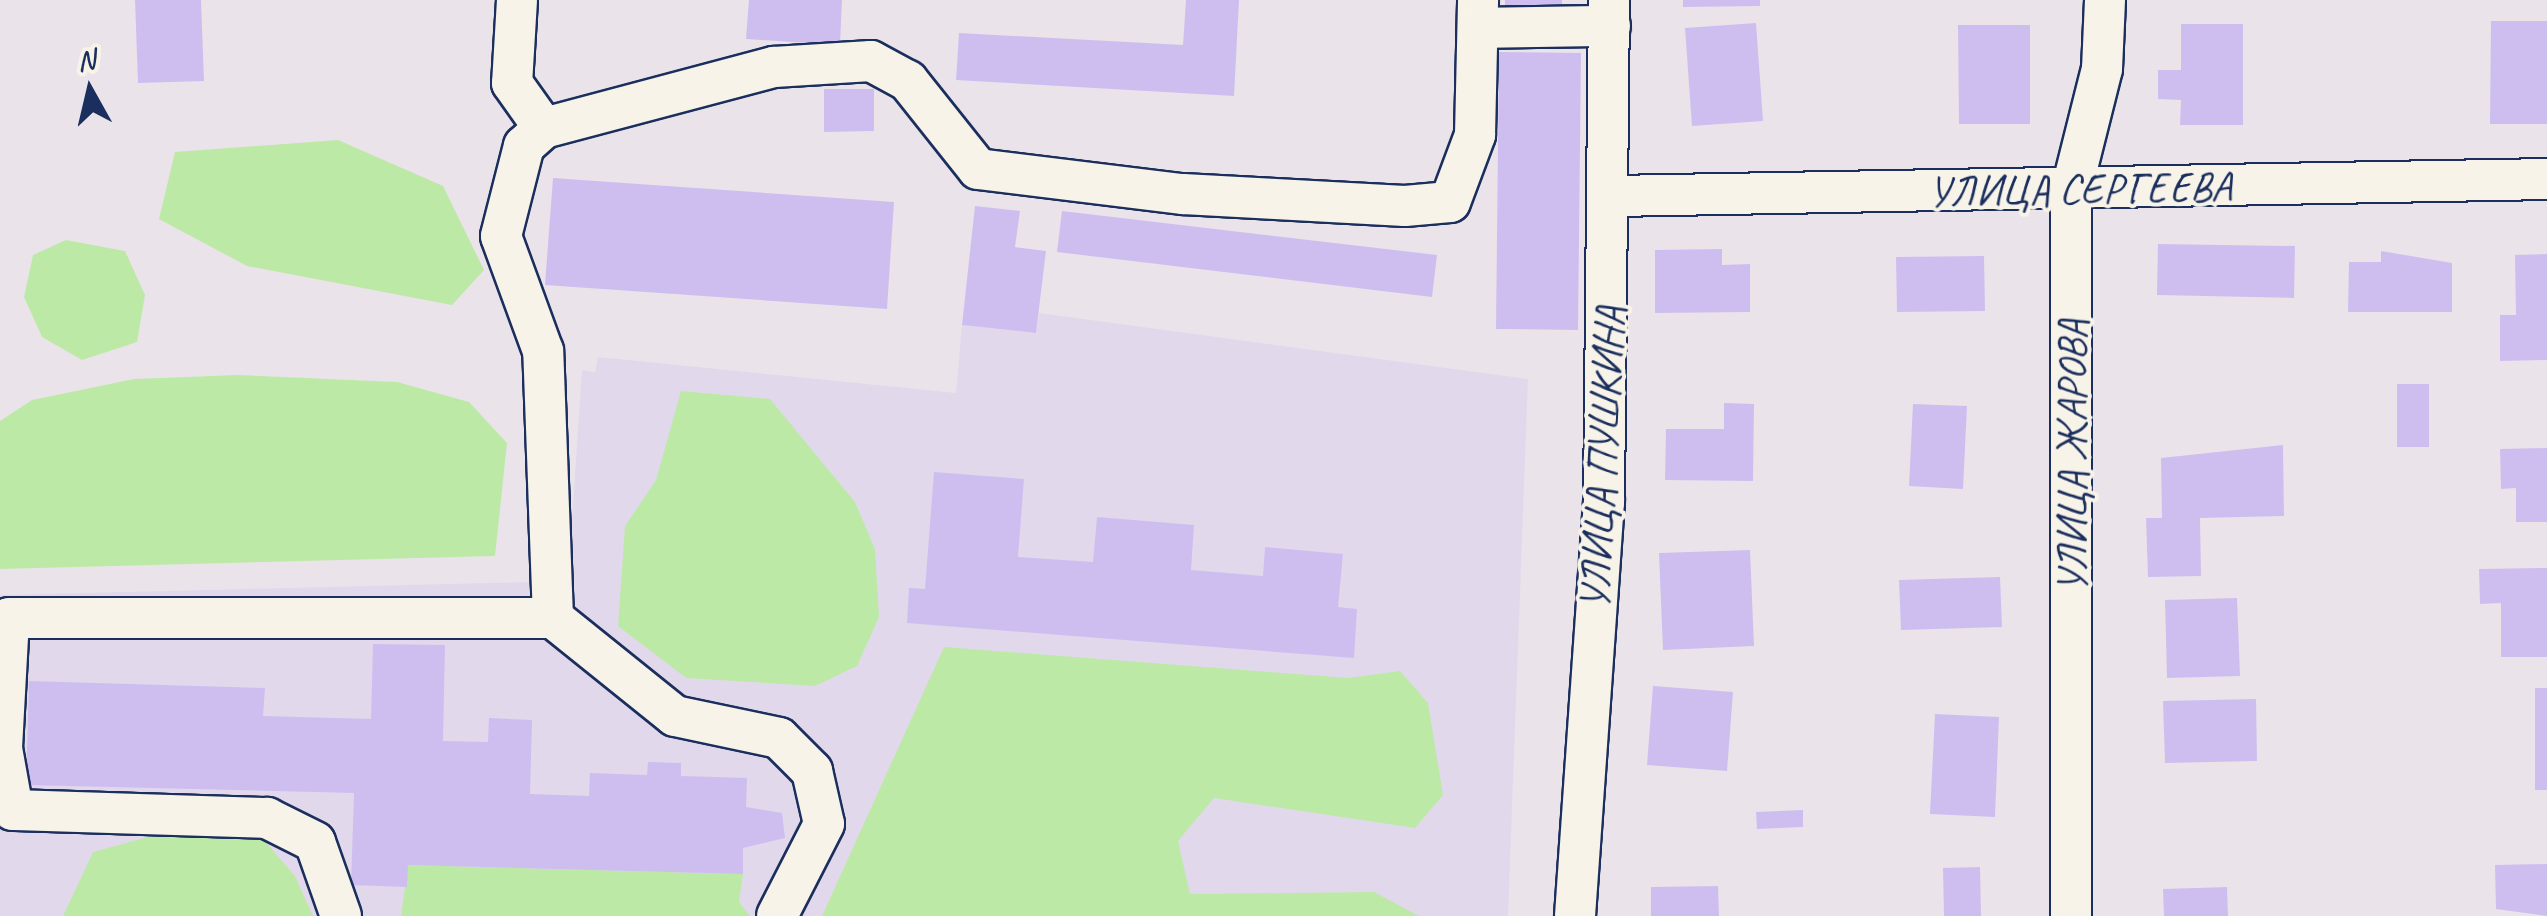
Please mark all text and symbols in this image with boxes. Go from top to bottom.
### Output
north arrow [40,40,140,140]
text: N [75,41,97,78]
street label: УЛИЦА СЕРГЕЕВА [1928,162,2232,218]
street label: УЛИЦА ПУШКИНА [1570,305,1636,611]
street label: УЛИЦА ЖАРОВА [2048,321,2098,591]

